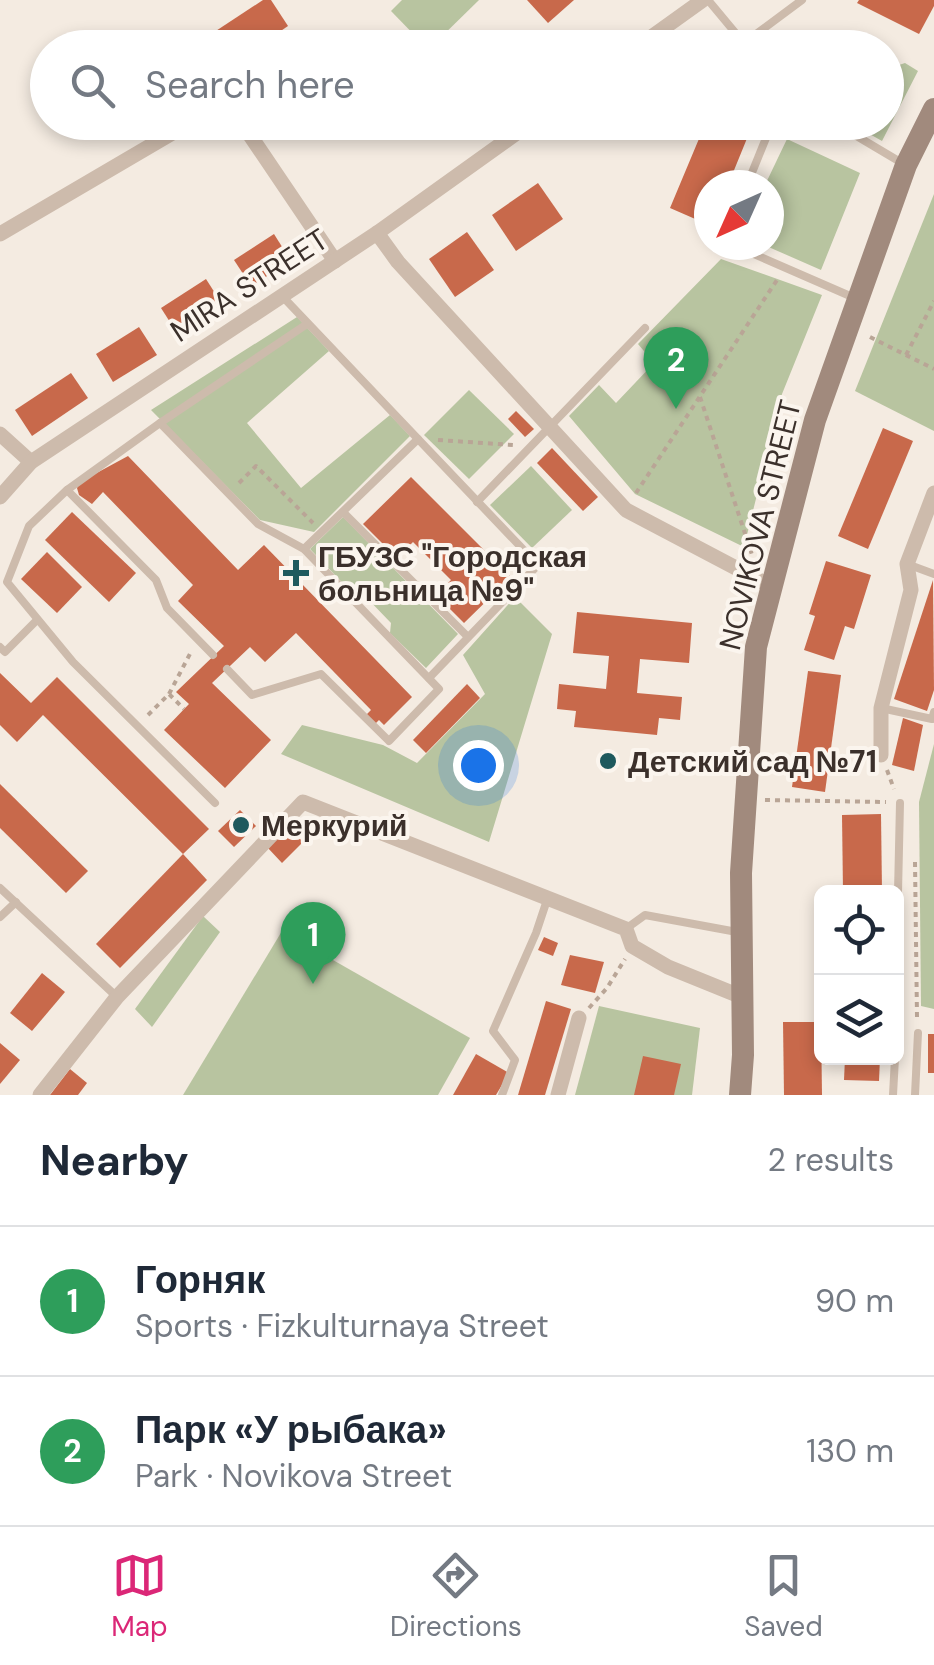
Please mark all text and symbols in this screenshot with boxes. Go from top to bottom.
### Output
search box [30,30,904,140]
icon: search [65,58,120,113]
text: Search here [145,60,355,110]
north arrow [694,170,784,260]
street label: MIRA STREET [163,220,335,350]
pin: 2 [644,326,708,409]
street label: NOVIKOVA STREET [710,396,810,654]
place label: ГБУЗС "Городская больница №9" [318,537,587,610]
marker: ГБУЗС "Городская больница №9" [283,560,309,586]
your location [453,740,504,791]
place label: Детский сад №71 [628,742,877,781]
marker: Детский сад №71 [597,750,619,772]
place label: Меркурий [261,806,408,845]
marker: Меркурий [230,814,252,836]
map controls [814,885,904,1065]
button: locate [814,885,904,975]
pin: 1 [280,902,346,984]
button: layers [814,975,904,1065]
text: Nearby [40,1133,189,1188]
text: 2 results [768,1139,894,1181]
text: Горняк [135,1255,265,1305]
text: 1 [67,1280,78,1322]
text: 90 m [815,1280,894,1322]
text: Sports · Fizkulturnaya Street [135,1305,549,1347]
text: Парк «У рыбака» [135,1405,447,1455]
text: 2 [63,1430,82,1472]
text: 130 m [806,1430,894,1472]
text: Park · Novikova Street [135,1455,452,1497]
tab: Map [111,1548,168,1645]
tab: Directions [390,1548,522,1645]
tab: Saved [744,1548,823,1645]

